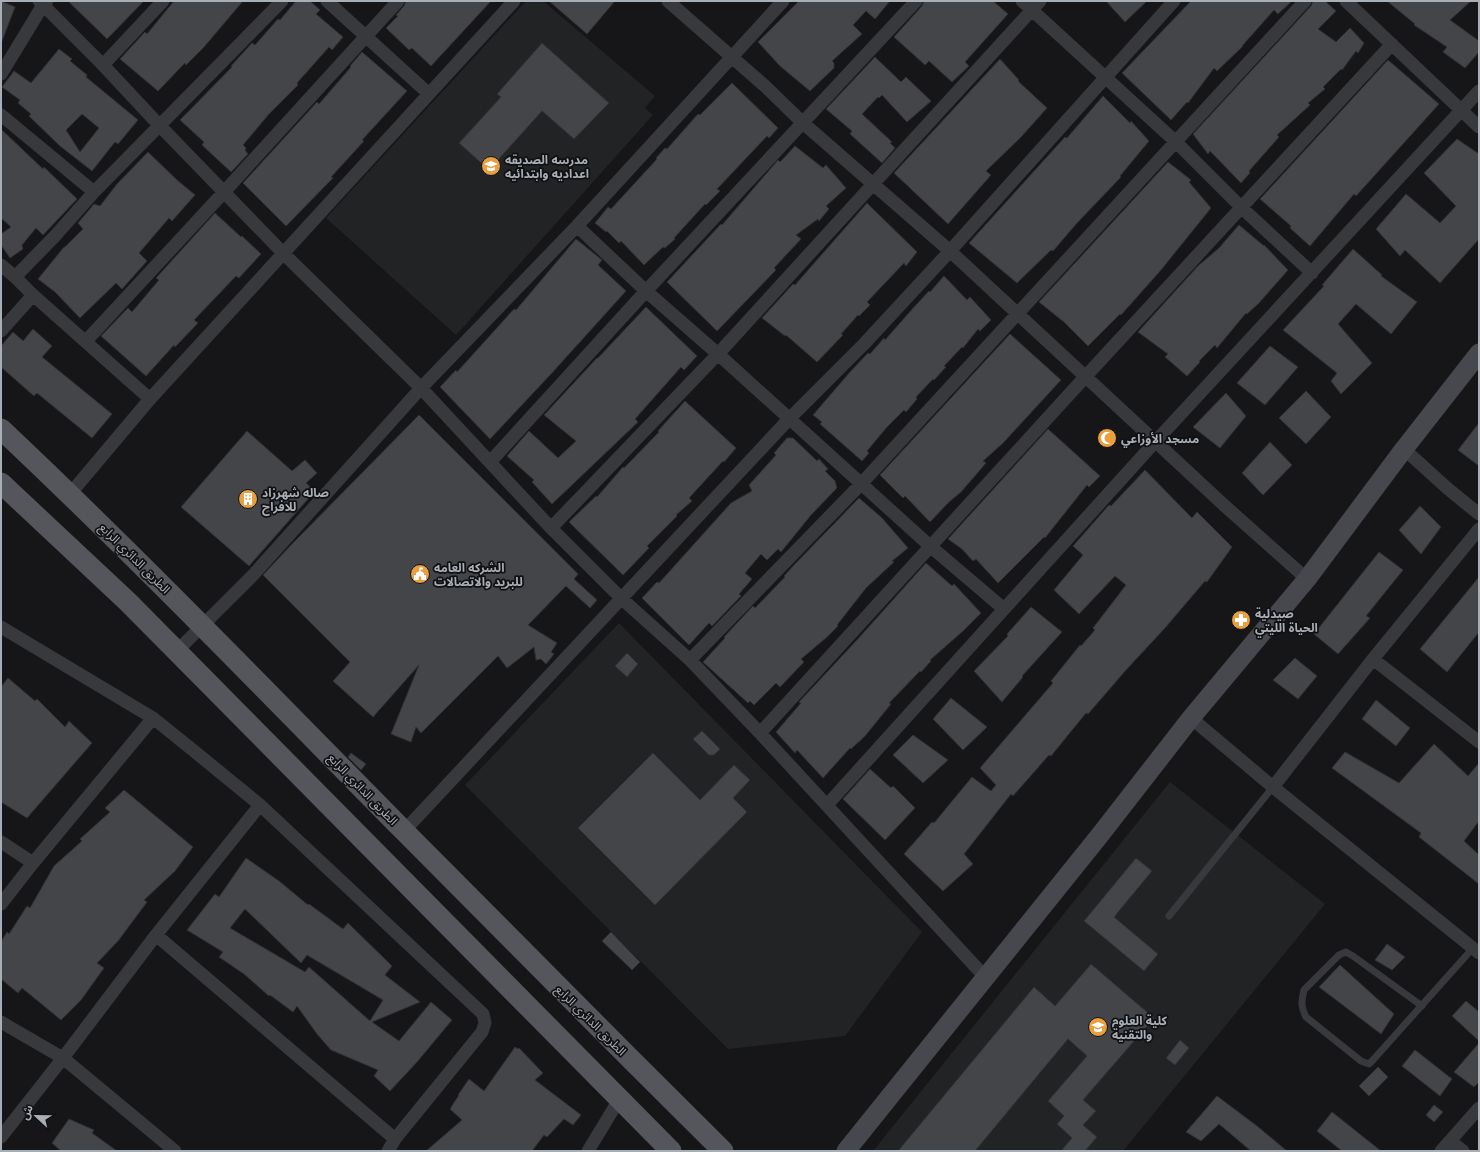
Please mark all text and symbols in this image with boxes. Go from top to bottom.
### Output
place label: مدرسه الصديقه اعداديه وابتدائيه [505,152,589,181]
school or university icon: مدرسه الصديقه اعداديه وابتدائيه [480,155,502,177]
mosque icon: مسجد الأوزاعي [1096,427,1118,449]
place label: مسجد الأوزاعي [1121,431,1199,448]
place label: صاله شهرزاد للافراح [262,485,329,516]
building icon: صاله شهرزاد للافراح [237,488,259,510]
street label: الطريق الدائري الرابع [95,519,174,599]
place label: الشركه العامه للبريد والاتصالات [434,560,523,589]
public building icon: الشركه العامه للبريد والاتصالات [409,563,431,585]
place label: صيدلية الحياة الليتي [1255,606,1318,637]
pharmacy icon: صيدلية الحياة الليتي [1230,609,1252,631]
street label: الطريق الدائري الرابع [323,750,401,830]
street label: الطريق الدائري الرابع [551,981,630,1061]
place label: كلية العلوم والتقنية [1112,1013,1168,1042]
school or university icon: كلية العلوم والتقنية [1087,1016,1109,1038]
north arrow [16,1096,56,1136]
text: ش [17,1103,36,1122]

